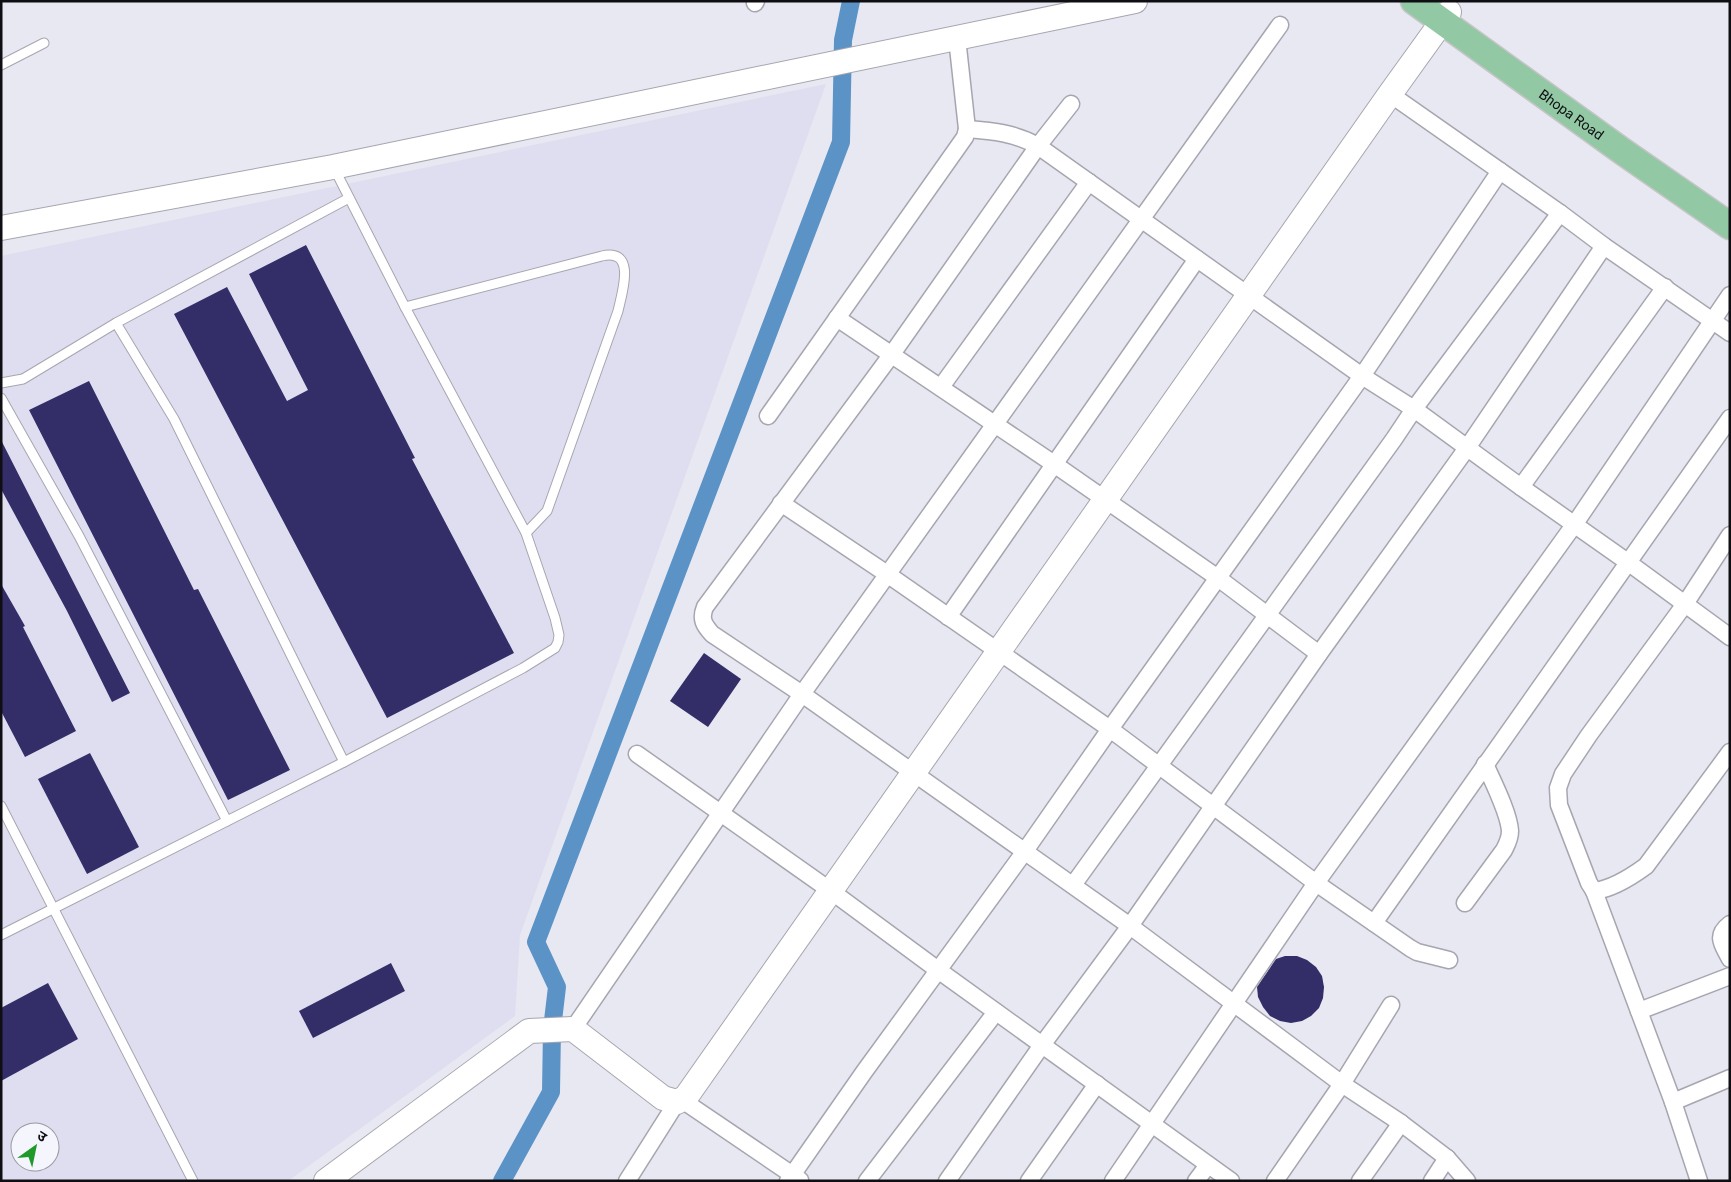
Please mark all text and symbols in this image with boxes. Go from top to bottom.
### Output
street label: Bhopa Road [1536,86,1607,143]
north arrow [10,1122,60,1172]
text: उ [34,1127,51,1145]

